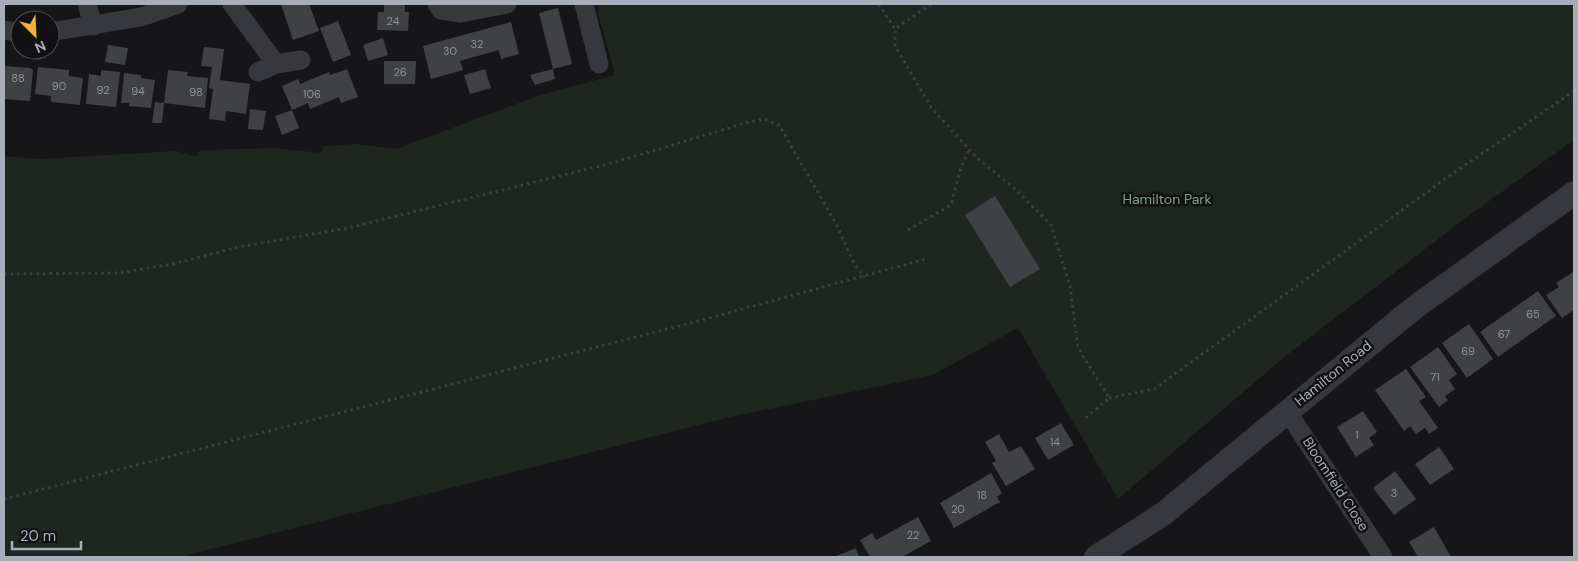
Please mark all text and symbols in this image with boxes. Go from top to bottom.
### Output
north arrow [10,10,60,60]
house number: 24 [387,14,400,28]
text: N [32,37,49,57]
house number: 32 [471,37,483,51]
house number: 30 [443,44,457,58]
house number: 26 [393,65,407,79]
house number: 88 [11,71,25,85]
house number: 90 [52,79,66,93]
house number: 92 [96,83,110,97]
house number: 94 [131,84,145,98]
house number: 98 [189,85,203,99]
house number: 106 [303,87,321,101]
park label: Hamilton Park [1122,190,1212,208]
house number: 65 [1526,307,1540,321]
house number: 67 [1498,327,1510,341]
street label: Hamilton Road [1291,336,1375,410]
house number: 69 [1461,344,1475,358]
house number: 71 [1430,370,1440,384]
house number: 1 [1355,428,1359,442]
street label: Bloomfield Close [1299,434,1373,534]
house number: 14 [1050,435,1060,449]
house number: 3 [1391,486,1397,500]
house number: 18 [977,488,987,502]
house number: 20 [951,502,965,516]
scale bar [12,518,81,550]
text: 20 m [20,526,56,546]
house number: 22 [907,528,919,542]

